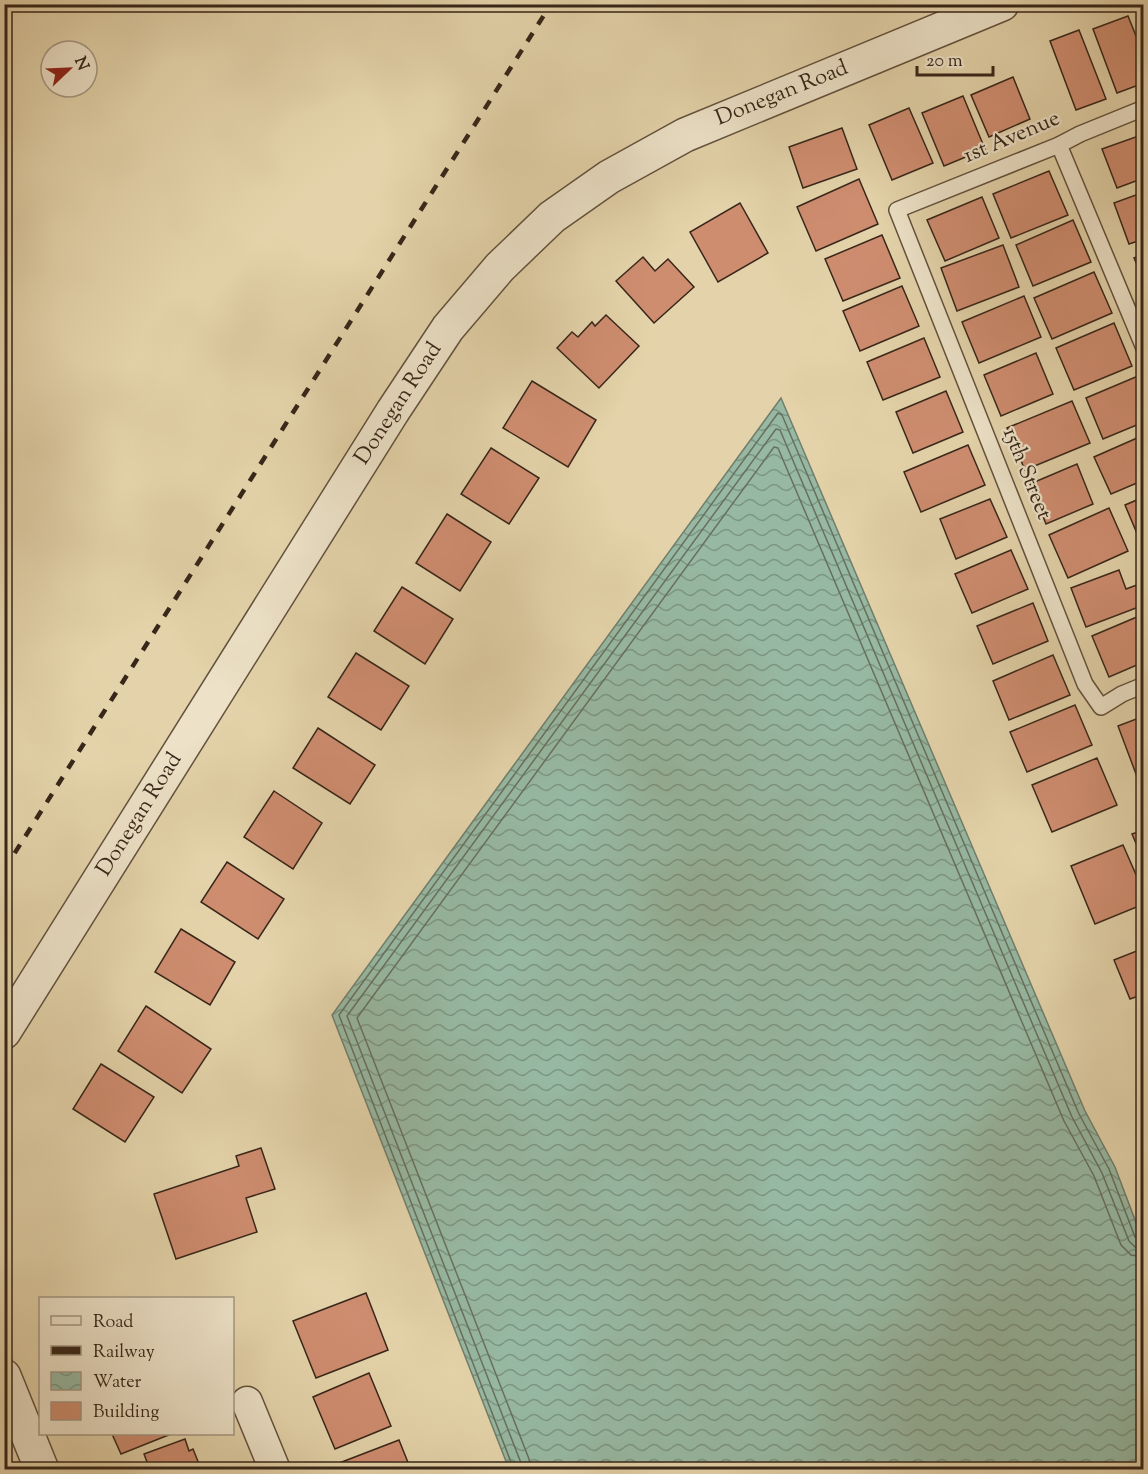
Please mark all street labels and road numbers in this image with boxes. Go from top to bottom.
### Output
street label: Donegan Road [711,53,853,135]
street label: 1st Avenue [959,103,1065,173]
street label: Donegan Road [347,336,451,472]
street label: 15th Street [993,423,1059,525]
street label: Donegan Road [89,747,191,883]

